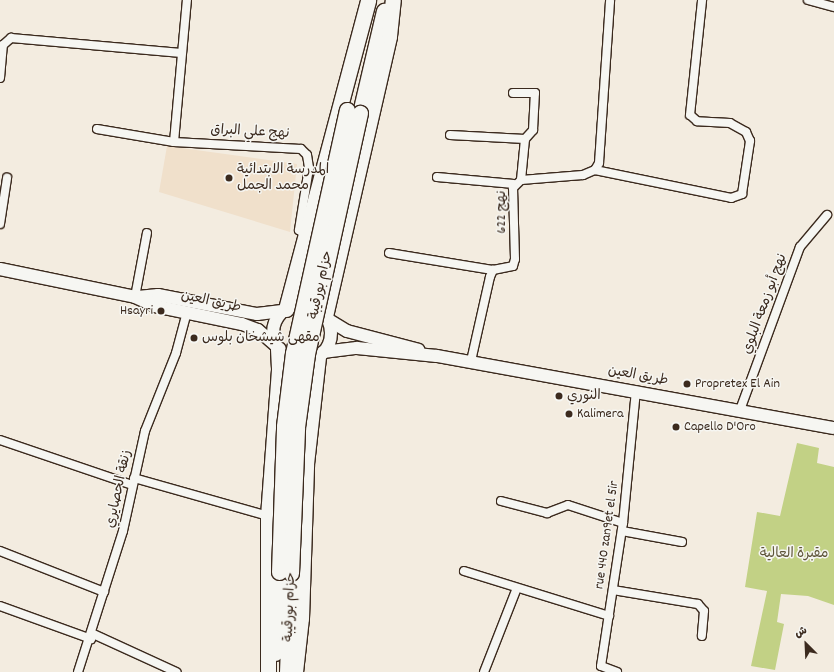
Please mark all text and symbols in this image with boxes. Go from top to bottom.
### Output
street label: نهج علي البراق [210,122,290,142]
place label: المدرسة الابتدائية محمد الجمل [237,162,329,194]
marker: المدرسة الابتدائية محمد الجمل [224,173,234,183]
street label: نهج 622 [494,190,510,234]
street label: حزام بورقيبة [306,249,336,321]
street label: نهج أبو زمعة البلوي [739,251,791,357]
street label: طريق العين [179,287,243,317]
place label: Hsayri [120,303,153,319]
marker: Hsayri [156,306,166,316]
place label: مقهى شيشخان بلوس [202,330,320,346]
marker: مقهى شيشخان بلوس [189,333,199,343]
street label: طريق العين [607,362,669,390]
place label: Propretex El Ain [695,376,780,392]
marker: Propretex El Ain [682,379,692,389]
place label: النوري [567,388,601,404]
marker: النوري [554,391,564,401]
place label: Kalimera [577,406,623,422]
marker: Kalimera [564,409,574,419]
place label: Capello D'Oro [684,419,756,435]
marker: Capello D'Oro [671,422,681,432]
street label: زنقة الحصايري [103,448,135,530]
street label: rue 440 zan9et el 5ir [591,480,623,590]
park label: مقبرة العالية [760,546,828,562]
street label: حزام بورقيبة [280,572,300,642]
text: ش [792,623,810,643]
north arrow [786,624,826,664]

